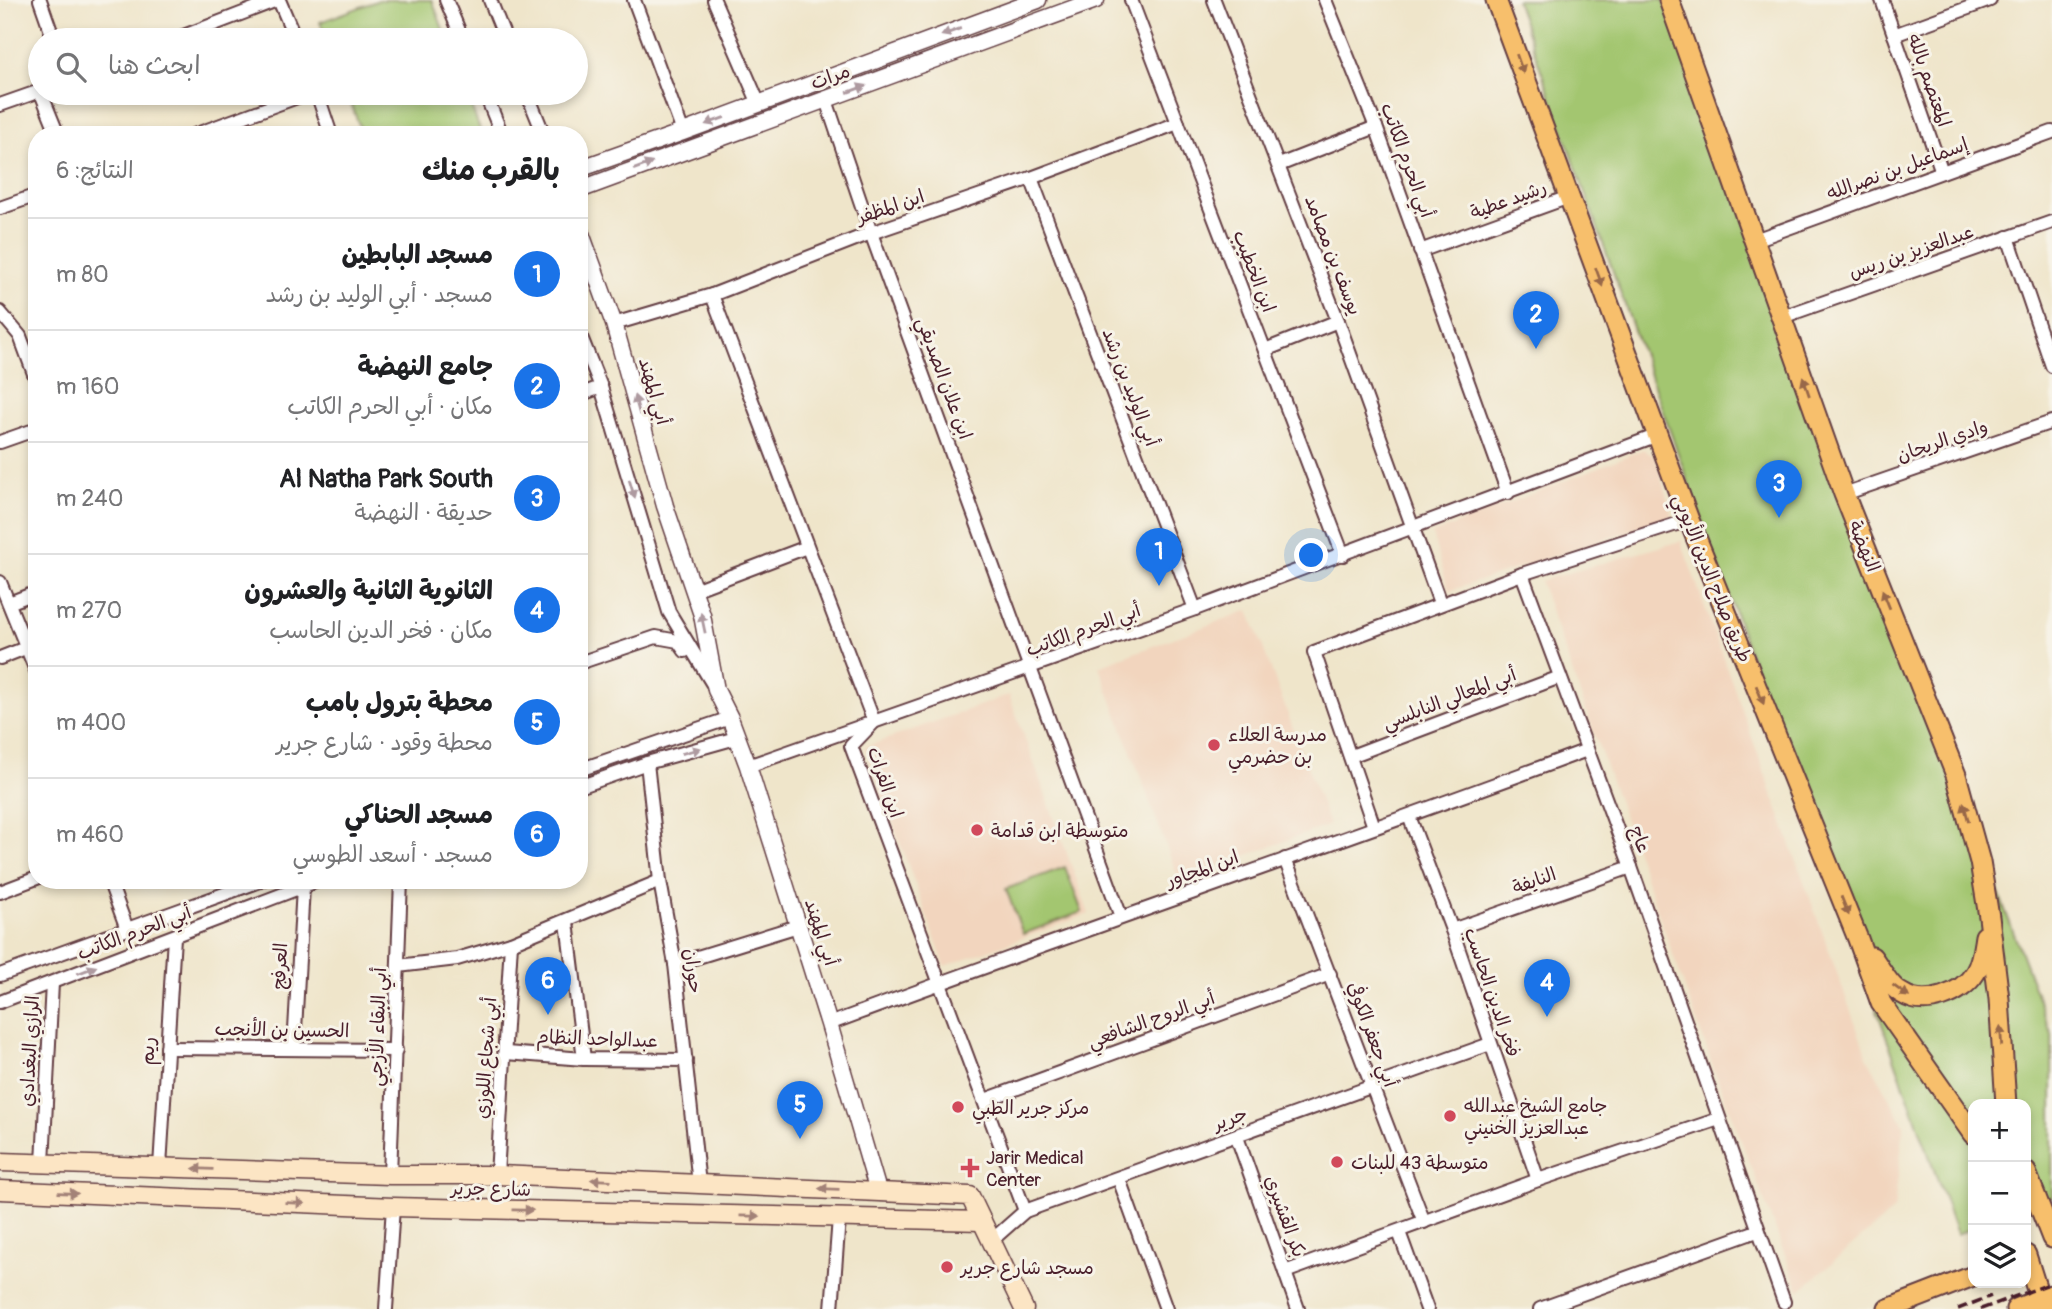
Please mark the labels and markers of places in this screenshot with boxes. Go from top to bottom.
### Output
pin: 2 [1513,291,1559,349]
pin: 3 [1756,460,1802,518]
pin: 1 [1136,528,1182,586]
place label: مدرسة العلاء بن حضرمي [1228,723,1327,773]
marker: مدرسة العلاء بن حضرمي [1206,737,1222,753]
place label: متوسطة ابن قدامة [991,819,1129,843]
marker: متوسطة ابن قدامة [969,822,985,838]
pin: 6 [525,957,571,1015]
pin: 4 [1524,959,1570,1017]
pin: 5 [777,1081,823,1139]
place label: جامع الشيخ عبدالله عبدالعزيز الخنيني [1464,1094,1607,1144]
place label: مركز جرير الطبي [972,1096,1089,1124]
marker: مركز جرير الطبي [950,1099,966,1115]
marker: جامع الشيخ عبدالله عبدالعزيز الخنيني [1442,1108,1458,1124]
place label: Jarir Medical Center [986,1146,1084,1192]
place label: متوسطة 43 للبنات [1351,1151,1489,1175]
marker: متوسطة 43 للبنات [1329,1154,1345,1170]
marker: Jarir Medical Center [960,1158,980,1178]
place label: مسجد شارع جرير [959,1256,1094,1281]
marker: مسجد شارع جرير [939,1259,955,1275]

